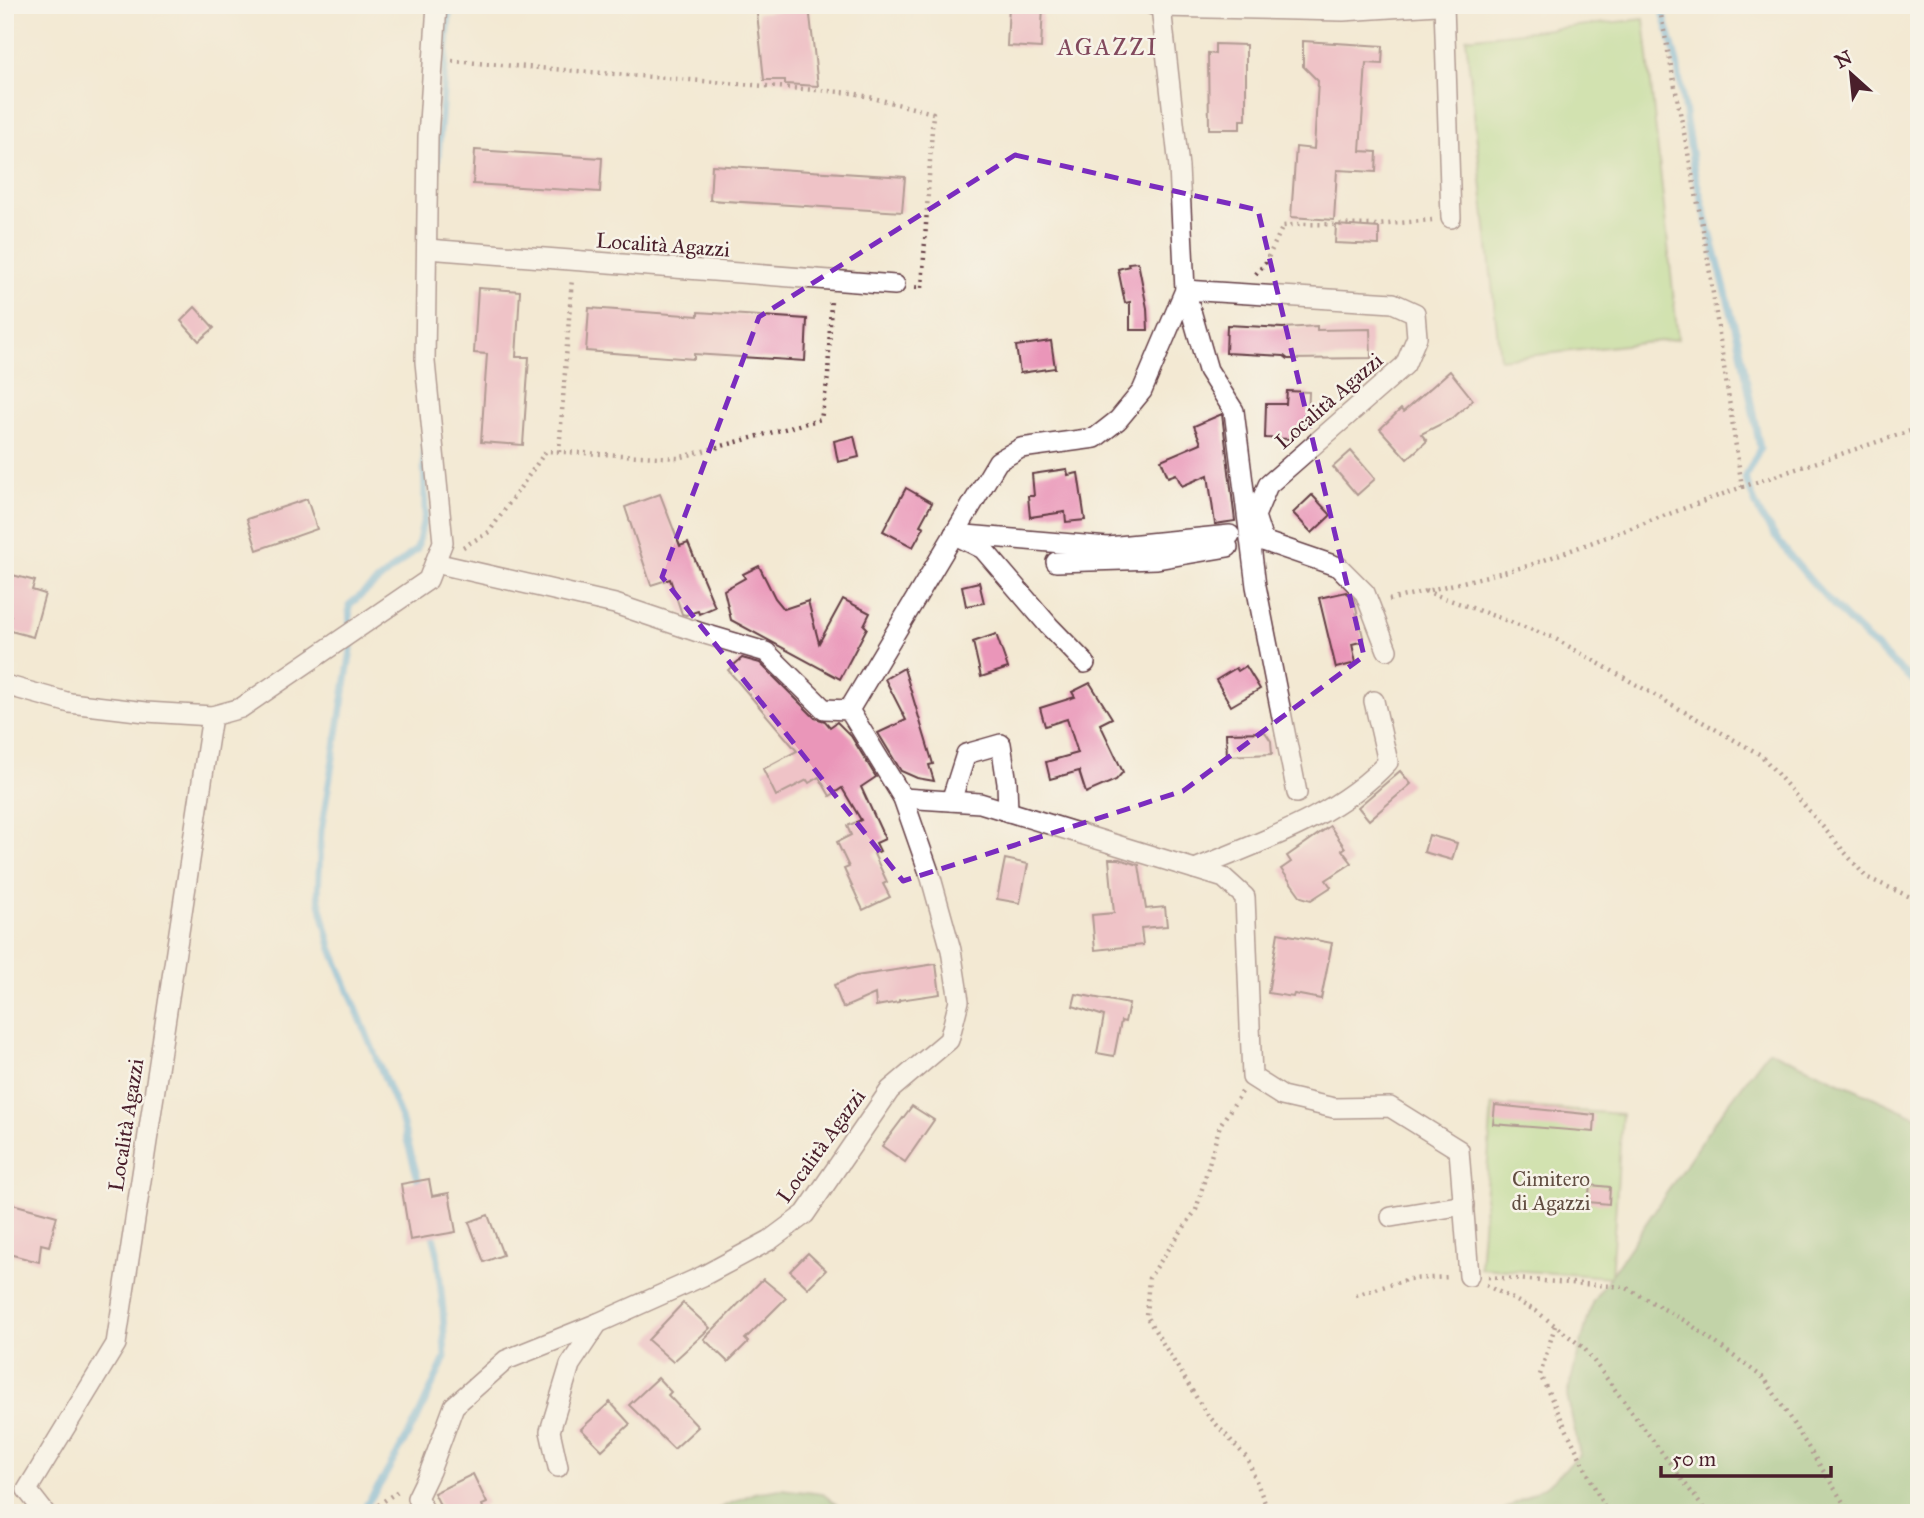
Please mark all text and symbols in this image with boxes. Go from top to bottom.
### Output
district label: AGAZZI [1056,32,1159,62]
north arrow [1815,38,1885,108]
text: N [1831,45,1856,73]
street label: Località Agazzi [595,227,731,263]
street label: Località Agazzi [1270,347,1388,455]
street label: Località Agazzi [103,1056,149,1193]
street label: Località Agazzi [771,1084,871,1208]
park label: Cimitero di Agazzi [1512,1166,1591,1216]
scale bar [1661,1434,1831,1478]
text: 50 m [1672,1446,1717,1472]

